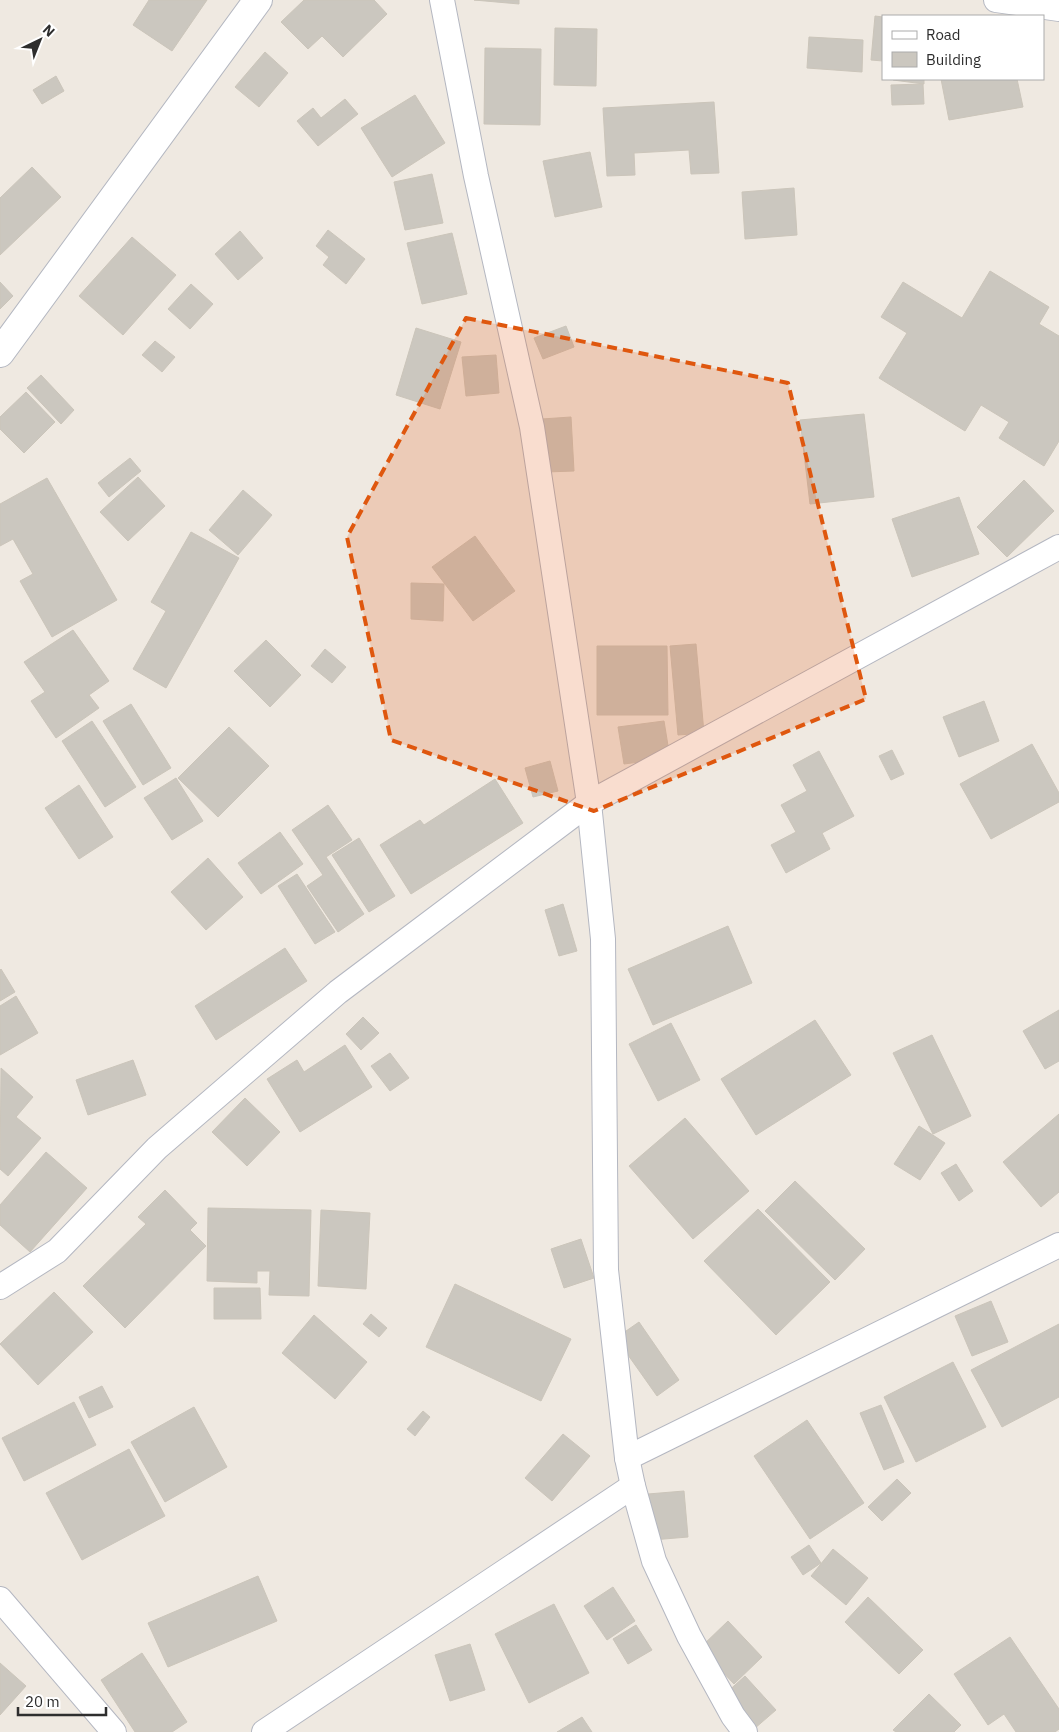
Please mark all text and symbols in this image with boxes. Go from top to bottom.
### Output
north arrow [15,15,65,65]
legend [882,15,1044,80]
text: N [39,20,59,41]
text: Road [926,25,961,44]
text: Building [926,50,981,69]
scale bar [18,1684,105,1716]
text: 20 m [25,1692,60,1711]

